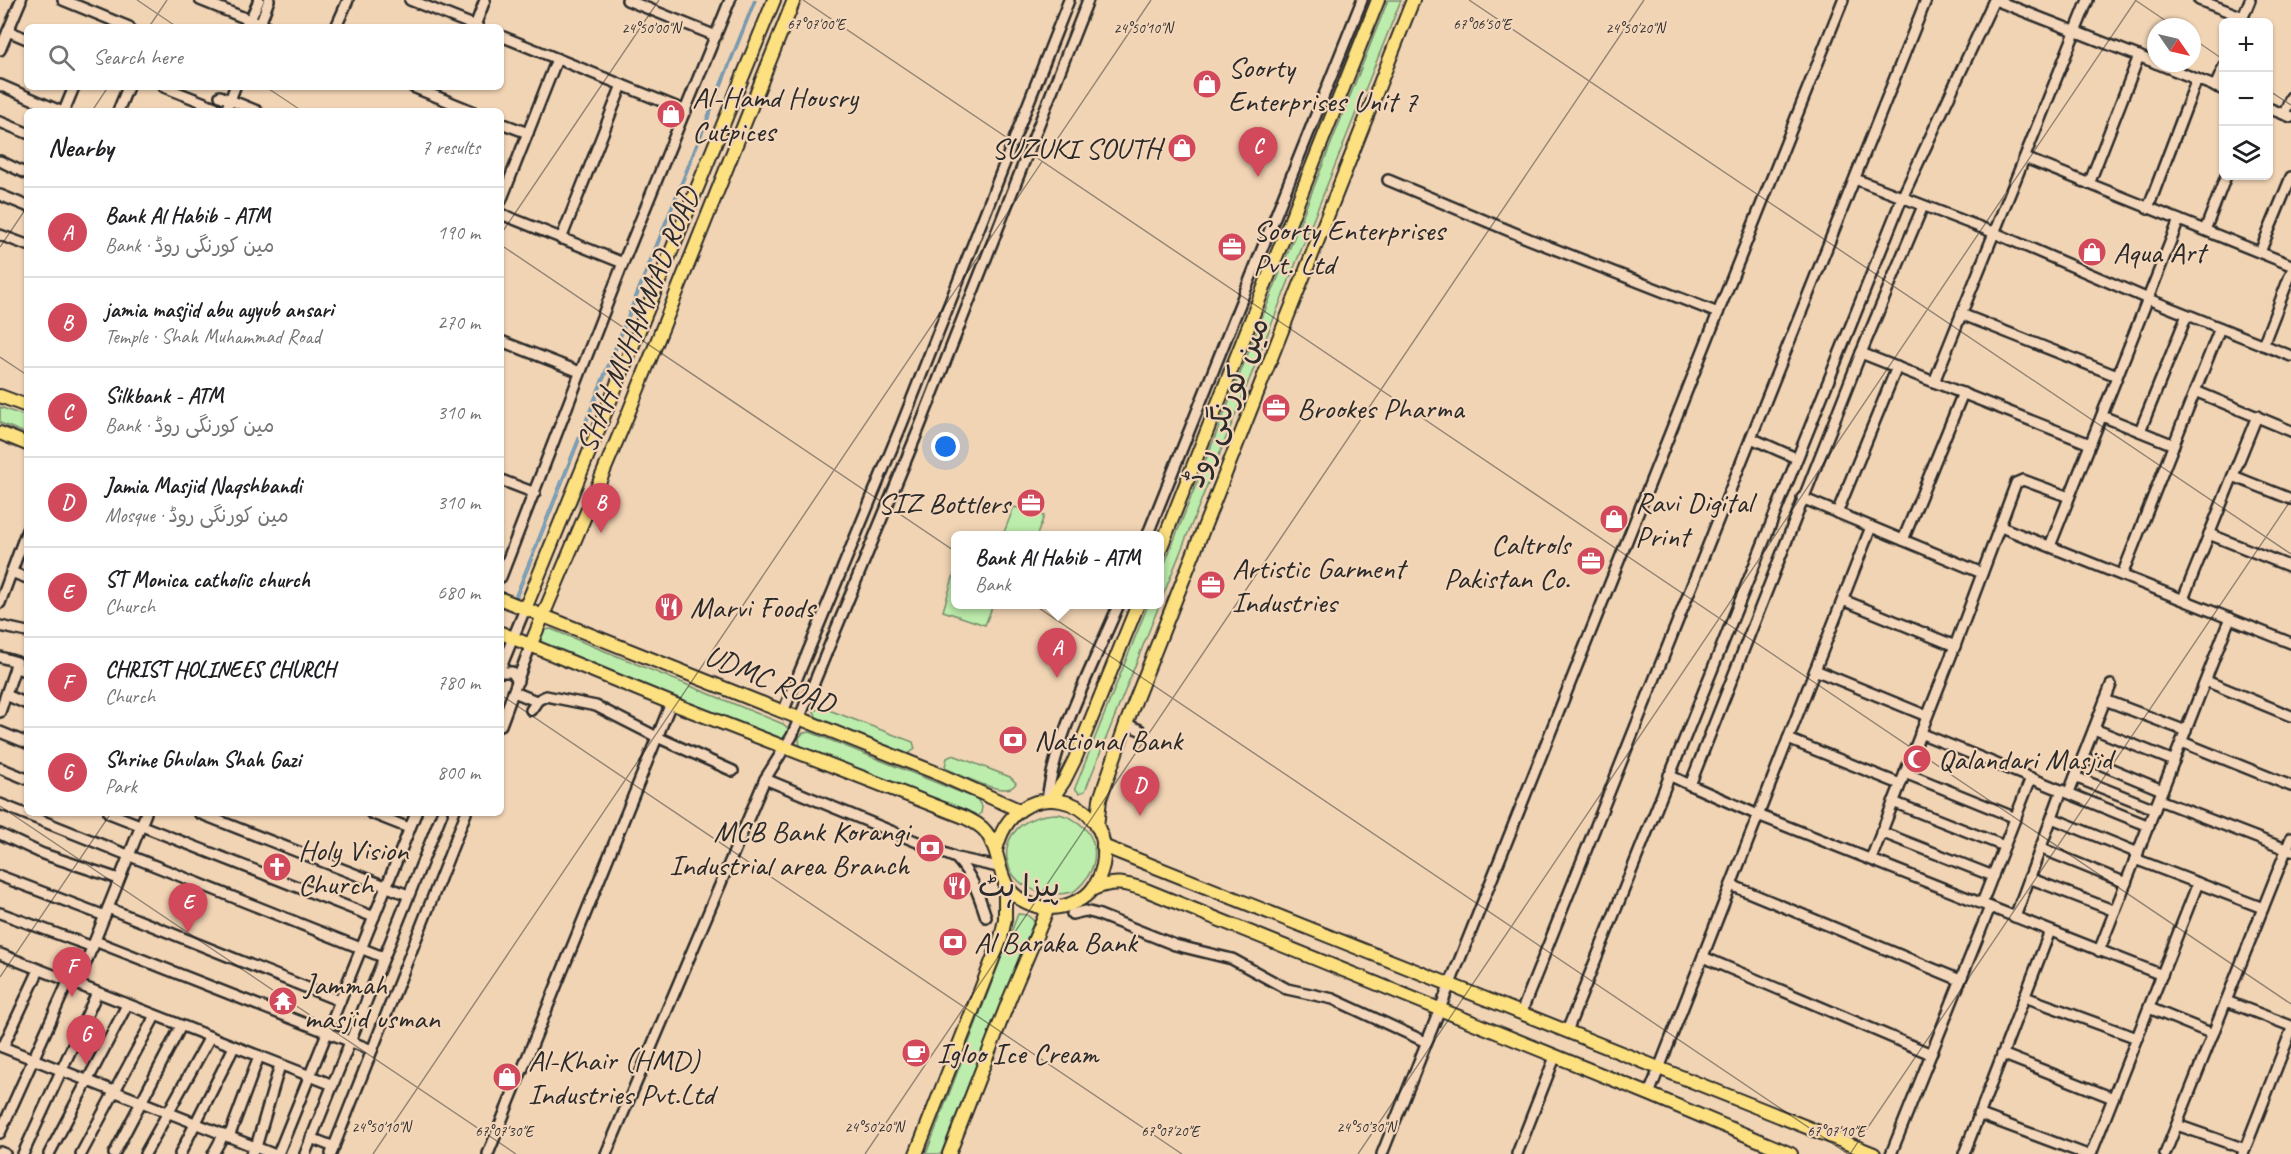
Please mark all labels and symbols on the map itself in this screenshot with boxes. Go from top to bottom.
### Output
text: 67°07'00"E [787,15,847,34]
text: 67°06'50"E [1453,15,1513,34]
north arrow [2147,18,2201,72]
text: 24°50'00"N [621,19,684,38]
text: 24°50'10"N [1113,19,1176,38]
text: 24°50'20"N [1605,19,1668,38]
place label: Soorty Enterprises Unit 7 [1228,48,1419,120]
shop icon: Soorty Enterprises Unit 7 [1191,68,1223,100]
place label: Al-Hamd Housry Cutpices [692,78,859,150]
shop icon: Al-Hamd Housry Cutpices [655,98,687,130]
pin: C [1238,128,1278,177]
place label: SUZUKI SOUTH [991,129,1166,167]
shop icon: SUZUKI SOUTH [1166,132,1198,164]
street label: SHAH MUHAMMAD ROAD [567,180,708,458]
place label: Soorty Enterprises Pvt. Ltd [1253,211,1447,283]
office icon: Soorty Enterprises Pvt. Ltd [1216,231,1248,263]
place label: Aqua Art [2113,233,2209,271]
shop icon: Aqua Art [2076,236,2108,268]
street label: مین کورنگی روڈ [1175,311,1277,493]
place label: Brookes Pharma [1297,389,1466,427]
office icon: Brookes Pharma [1260,392,1292,424]
your location [931,432,960,461]
place label: Ravi Digital Print [1635,483,1757,555]
pin: B [582,484,620,533]
place label: SIZ Bottlers [878,484,1013,522]
office icon: SIZ Bottlers [1015,487,1047,519]
shop icon: Ravi Digital Print [1598,503,1630,535]
place label: Caltrols Pakistan Co. [1444,525,1573,597]
office icon: Caltrols Pakistan Co. [1575,545,1607,577]
place label: Artistic Garment Industries [1232,549,1408,621]
office icon: Artistic Garment Industries [1195,569,1227,601]
place label: Marvi Foods [690,588,817,626]
restaurant icon: Marvi Foods [653,591,685,623]
pin: A [1038,628,1076,678]
street label: UDMC ROAD [700,636,843,723]
place label: National Bank [1034,721,1184,759]
bank icon: National Bank [997,724,1029,756]
place label: Qalandari Masjid [1938,740,2116,778]
mosque icon: Qalandari Masjid [1901,743,1933,775]
pin: D [1120,766,1160,816]
place label: MCB Bank Korangi Industrial area Branch [669,812,912,884]
place label: Holy Vision Church [298,831,410,903]
bank icon: MCB Bank Korangi Industrial area Branch [914,832,946,864]
church icon: Holy Vision Church [261,851,293,883]
place label: پیزا ہٹ [978,867,1060,908]
restaurant icon: پیزا ہٹ [941,870,973,902]
pin: E [168,884,207,933]
place label: Al Baraka Bank [974,923,1139,961]
bank icon: Al Baraka Bank [937,926,969,958]
pin: F [52,948,92,997]
place label: Jammah masjid usman [302,965,441,1037]
temple icon: Jammah masjid usman [267,985,299,1017]
pin: G [66,1016,106,1065]
place label: Igloo Ice Cream [937,1034,1100,1072]
cafe icon: Igloo Ice Cream [900,1037,932,1069]
place label: Al-Khair (HMD) Industries Pvt.Ltd [528,1041,718,1113]
shop icon: Al-Khair (HMD) Industries Pvt.Ltd [491,1061,523,1093]
text: 24°50'10"N [351,1118,414,1137]
text: 24°50'20"N [844,1118,907,1137]
text: 24°50'30"N [1336,1118,1399,1137]
text: 67°07'30"E [475,1122,535,1141]
text: 67°07'20"E [1141,1122,1201,1141]
text: 67°07'10"E [1807,1122,1867,1141]

